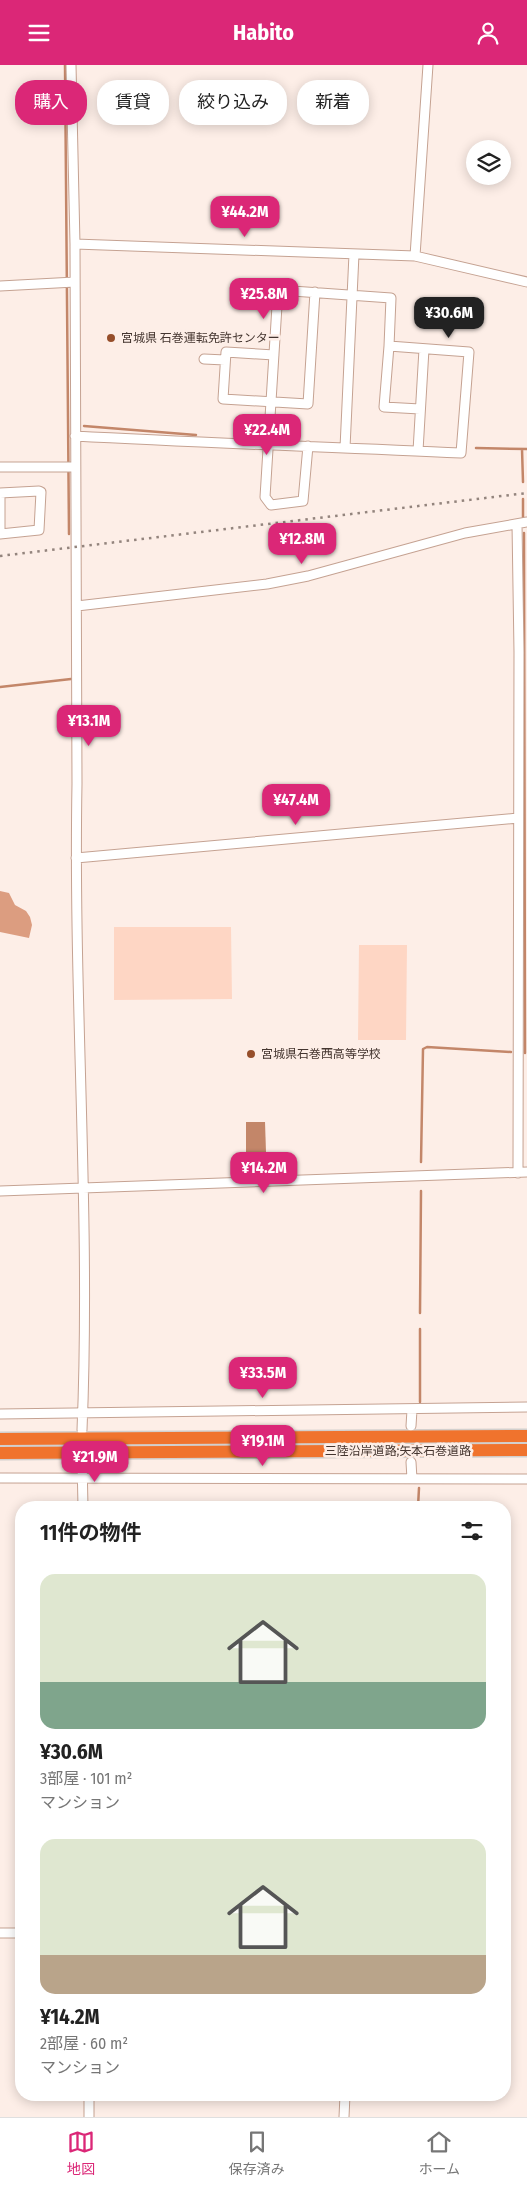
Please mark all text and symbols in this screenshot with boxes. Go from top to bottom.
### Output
icon: menu [25,19,53,47]
text: Habito [233,19,294,46]
icon: person [474,19,502,47]
chip: 購入 [15,80,87,125]
chip: 賃貸 [97,80,169,125]
chip: 絞り込み [179,80,287,125]
chip: 新着 [297,80,369,125]
map controls [466,140,511,185]
button: layers [466,140,511,185]
pin: ¥44.2M [204,195,286,238]
text: ¥44.2M [222,202,269,221]
pin: ¥25.8M [223,277,305,320]
text: ¥25.8M [241,284,287,303]
pin: ¥30.6M [408,297,490,339]
text: ¥30.6M [425,303,473,322]
place label: 宮城県 石巻運転免許センター [121,331,280,345]
marker: 宮城県 石巻運転免許センター [105,332,117,344]
pin: ¥22.4M [226,413,308,456]
text: ¥22.4M [244,420,290,439]
pin: ¥12.8M [261,523,343,565]
text: ¥12.8M [279,529,325,548]
pin: ¥13.1M [48,705,130,747]
text: ¥13.1M [68,711,110,730]
pin: ¥47.4M [255,783,337,826]
text: ¥47.4M [273,790,319,809]
place label: 宮城県石巻西高等学校 [261,1047,381,1061]
marker: 宮城県石巻西高等学校 [245,1048,257,1060]
pin: ¥14.2M [223,1151,305,1194]
text: ¥14.2M [241,1158,287,1177]
pin: ¥33.5M [222,1357,304,1399]
text: ¥33.5M [240,1363,286,1382]
pin: ¥19.1M [222,1425,304,1467]
text: ¥19.1M [241,1431,285,1450]
pin: ¥21.9M [54,1441,136,1483]
street label: 三陸沿岸道路;矢本石巻道路 [325,1444,471,1458]
text: ¥21.9M [72,1447,118,1466]
icon: filters [458,1517,486,1545]
text: 11件の物件 [40,1520,141,1546]
icon: home [218,1607,308,1697]
text: ¥30.6M [40,1739,103,1765]
text: 3部屋 · 101 m² [40,1769,132,1788]
text: マンション [40,1793,120,1812]
icon: home [218,1872,308,1962]
text: ¥14.2M [40,2004,100,2030]
text: 2部屋 · 60 m² [40,2034,128,2053]
text: マンション [40,2058,120,2077]
tab: 地図 [67,2128,95,2178]
tab: 保存済み [229,2128,285,2178]
tab: ホーム [418,2128,460,2178]

